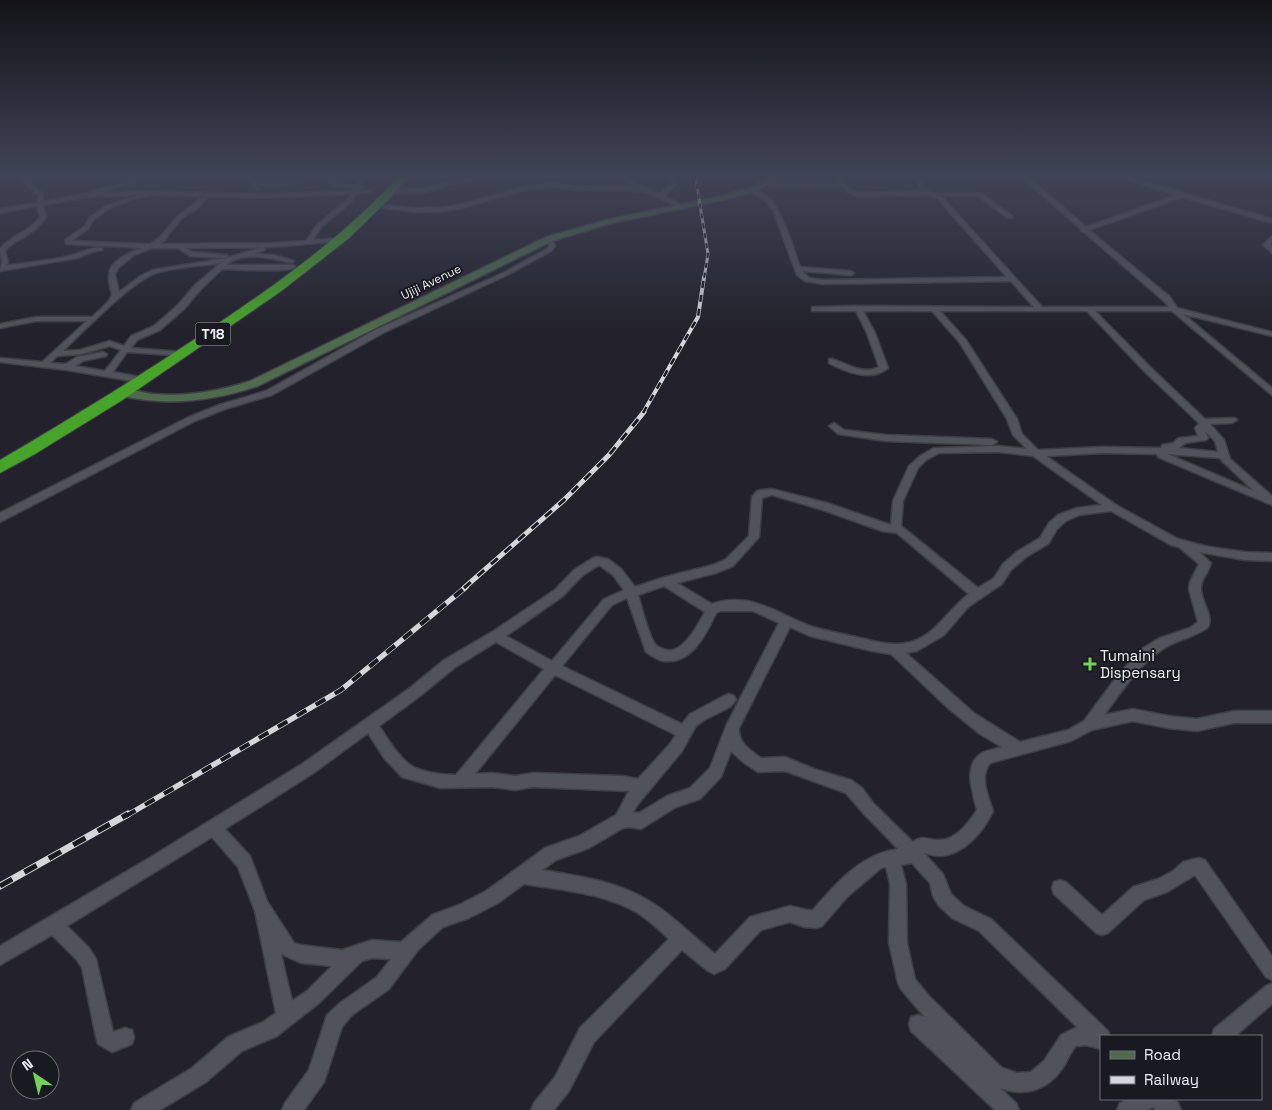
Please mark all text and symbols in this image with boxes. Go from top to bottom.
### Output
street label: Ujiji Avenue [398,261,464,303]
road number: T18 [196,322,230,346]
place label: Tumaini Dispensary [1100,646,1181,682]
marker: Tumaini Dispensary [1084,658,1096,670]
legend [1100,1035,1262,1100]
text: Road [1144,1045,1181,1064]
north arrow [10,1050,60,1100]
text: N [19,1054,37,1074]
text: Railway [1144,1070,1199,1089]

